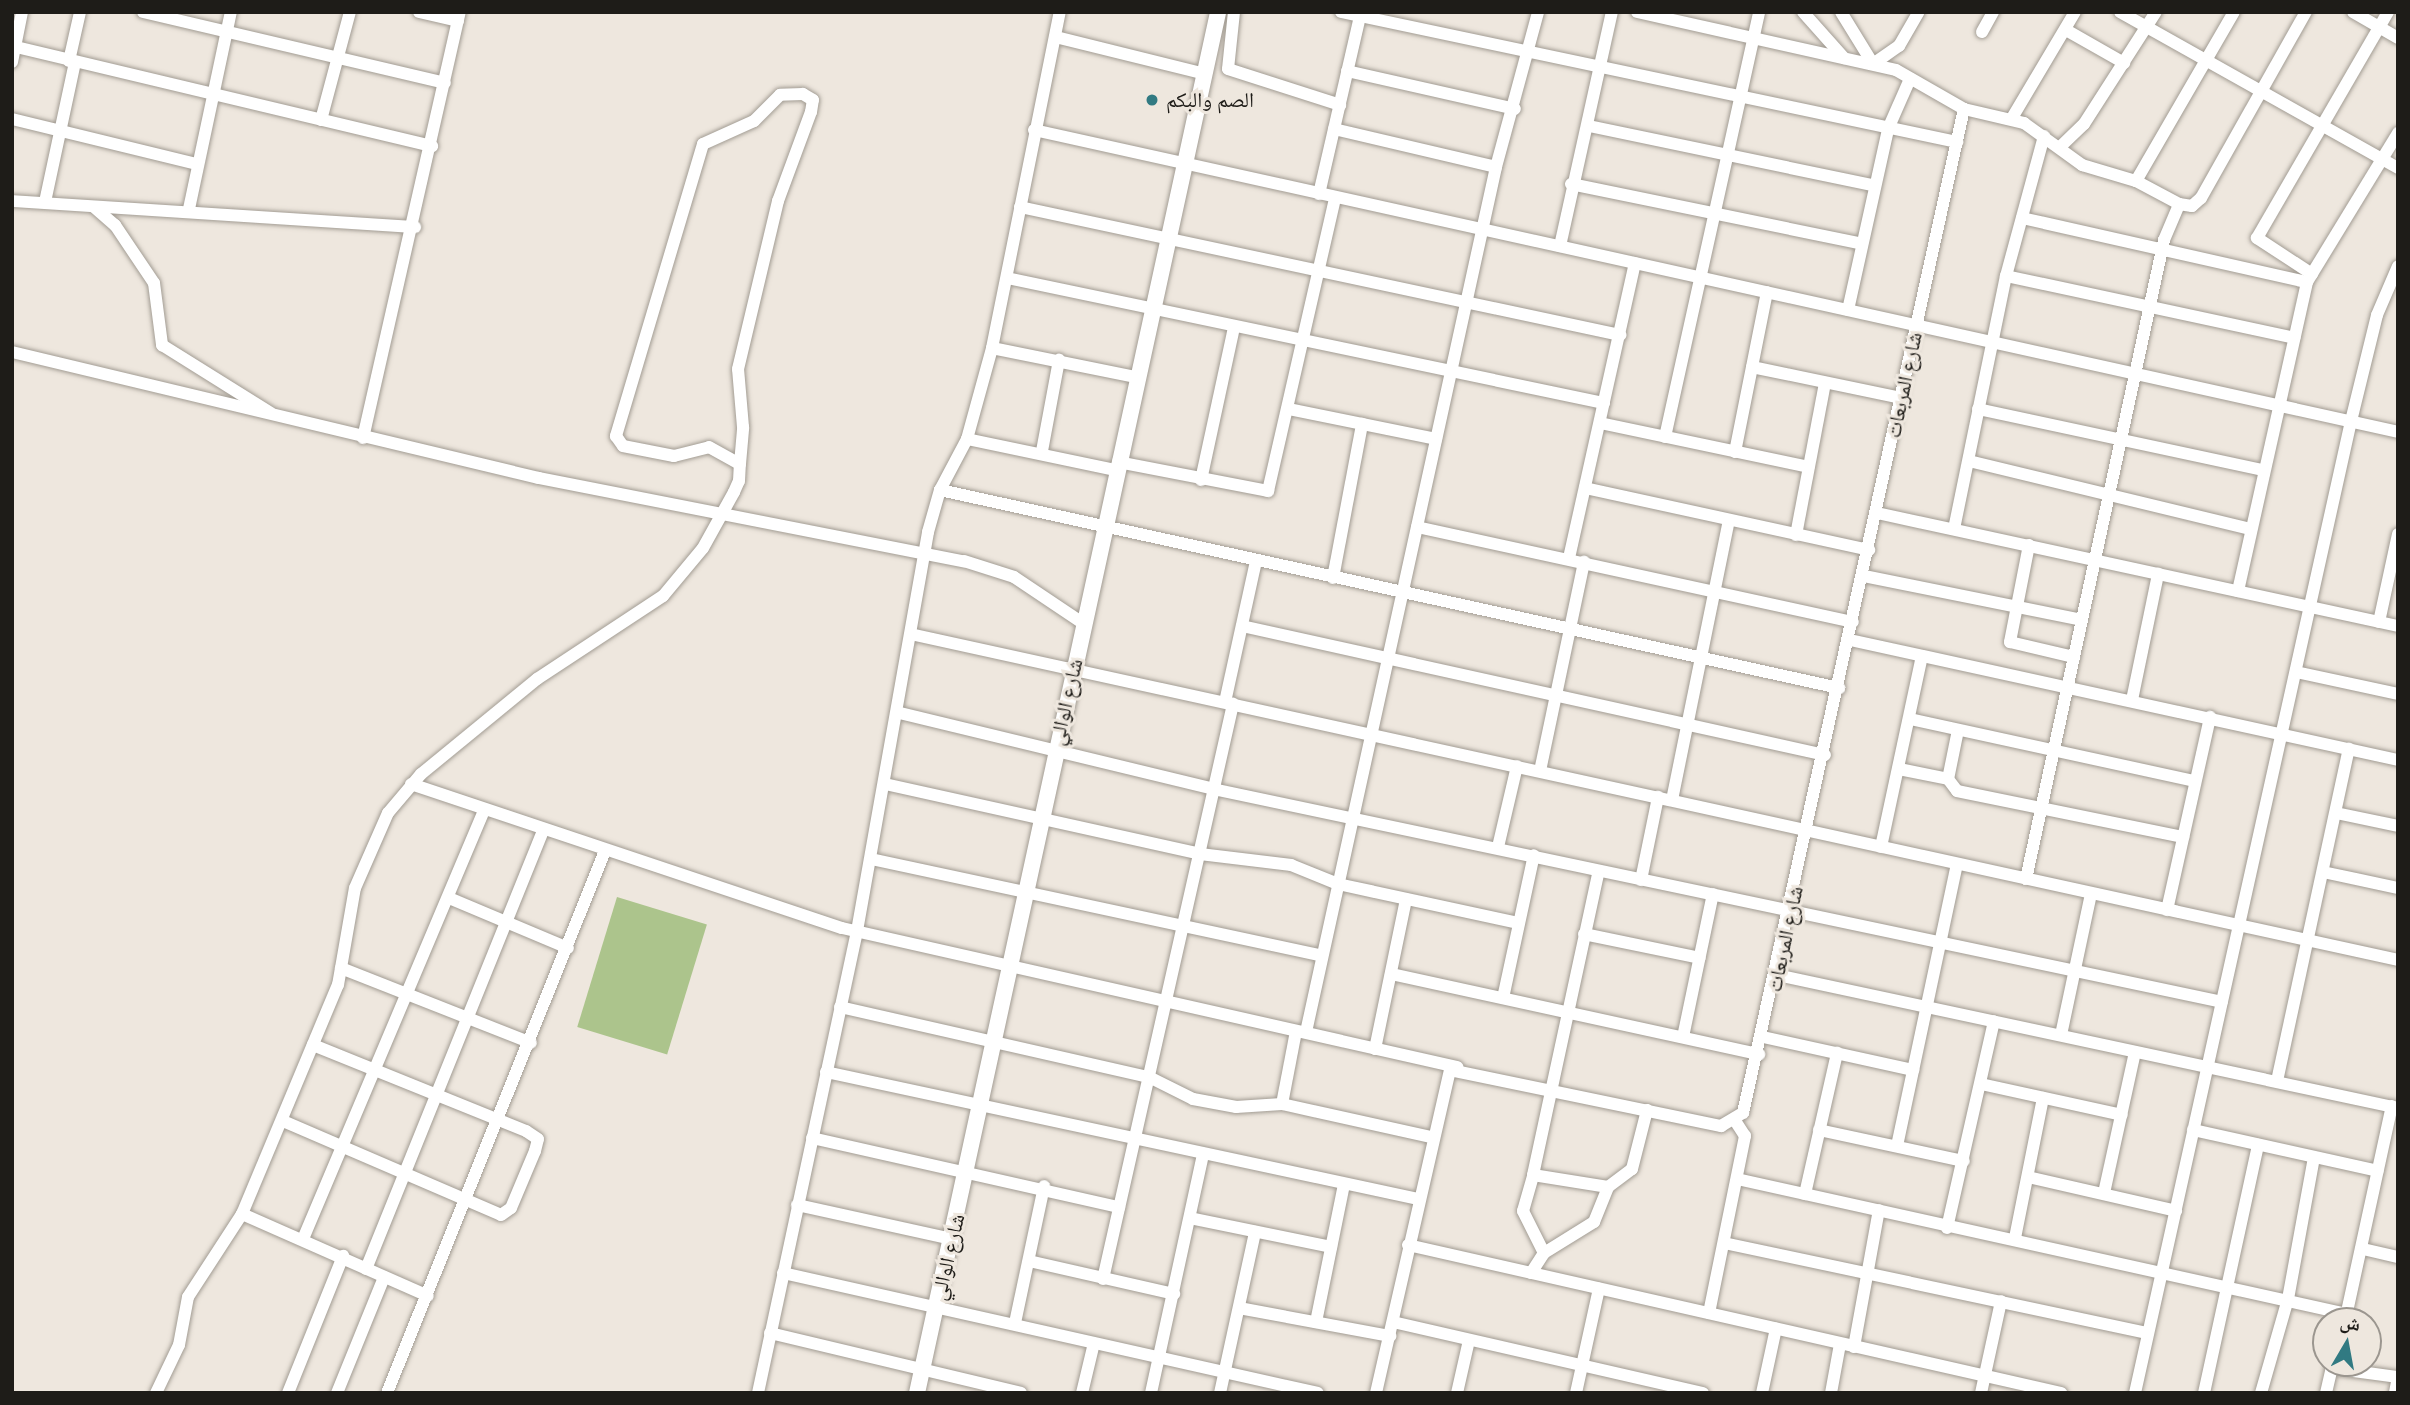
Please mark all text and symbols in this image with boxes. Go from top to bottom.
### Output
place label: الصم والبكم [1166,87,1254,113]
marker: الصم والبكم [1144,92,1160,108]
street label: شارع المربعات [1880,330,1928,440]
street label: شارع الوالي [1044,656,1088,748]
street label: شارع المربعات [1761,884,1809,994]
street label: شارع الوالي [926,1211,970,1303]
north arrow [2312,1307,2382,1377]
text: ش [2338,1311,2362,1336]

